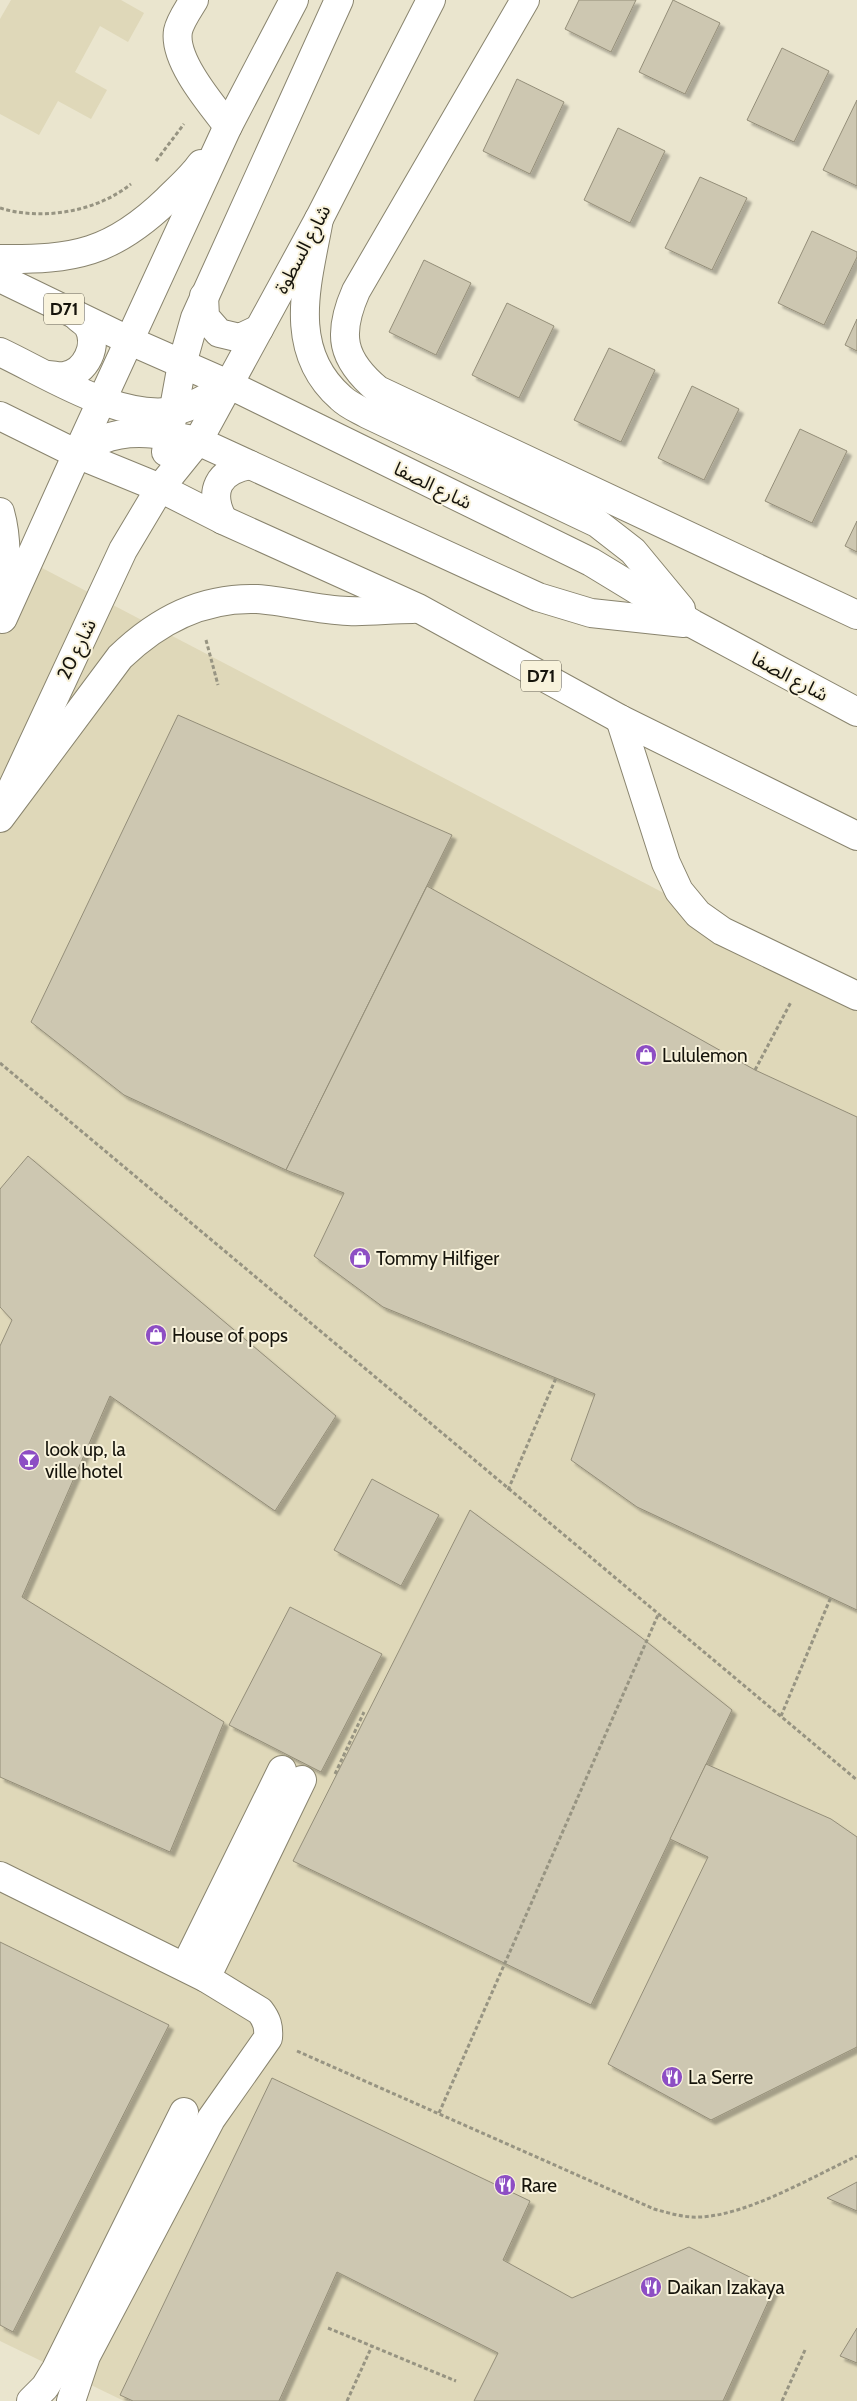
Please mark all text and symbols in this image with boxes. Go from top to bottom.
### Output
street label: شارع السطوة [269,201,337,298]
road number: D71 [44,294,84,324]
street label: شارع الصفا [389,457,475,516]
street label: شارع 20 [52,615,103,684]
street label: شارع الصفا [746,647,832,708]
road number: D71 [521,660,561,691]
shop icon: Lululemon [634,1043,658,1067]
place label: Lululemon [662,1044,748,1067]
shop icon: Tommy Hilfiger [348,1246,372,1270]
place label: Tommy Hilfiger [376,1247,499,1270]
shop icon: House of pops [144,1323,168,1347]
place label: House of pops [172,1324,288,1347]
place label: look up, la ville hotel [45,1438,126,1483]
bar icon: look up, la ville hotel [17,1448,41,1472]
restaurant icon: La Serre [660,2065,684,2089]
place label: La Serre [688,2066,753,2089]
restaurant icon: Rare [493,2173,517,2197]
place label: Rare [521,2174,557,2197]
restaurant icon: Daikan Izakaya [639,2275,663,2299]
place label: Daikan Izakaya [667,2276,785,2299]

